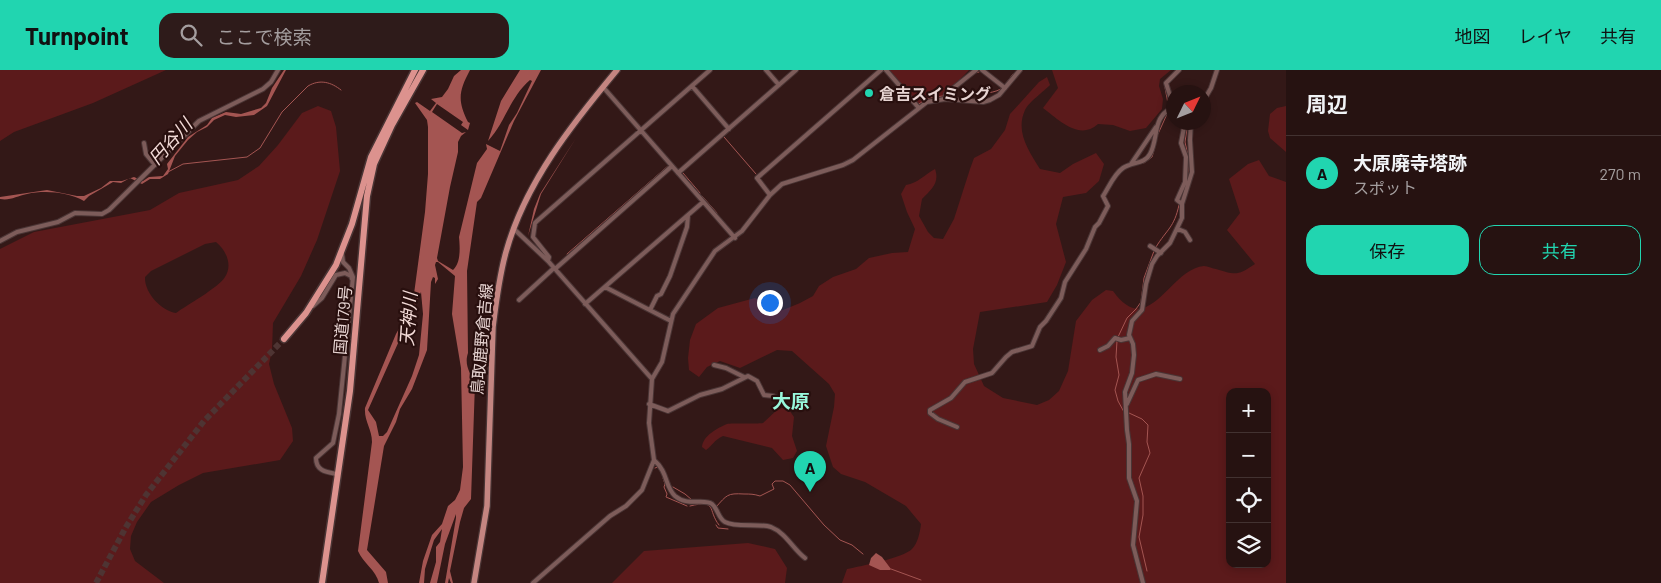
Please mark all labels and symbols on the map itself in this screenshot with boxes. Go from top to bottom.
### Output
place label: 倉吉スイミング [879,84,991,103]
north arrow [1166,85,1211,130]
marker: 倉吉スイミング [863,87,875,99]
water label: 円谷川 [144,112,198,168]
street label: 鳥取鹿野倉吉線 [467,282,495,396]
street label: 国道179号 [330,285,354,355]
water label: 天神川 [395,289,421,347]
your location [757,290,783,316]
district label: 大原 [772,389,810,412]
pin: A [794,451,826,492]

